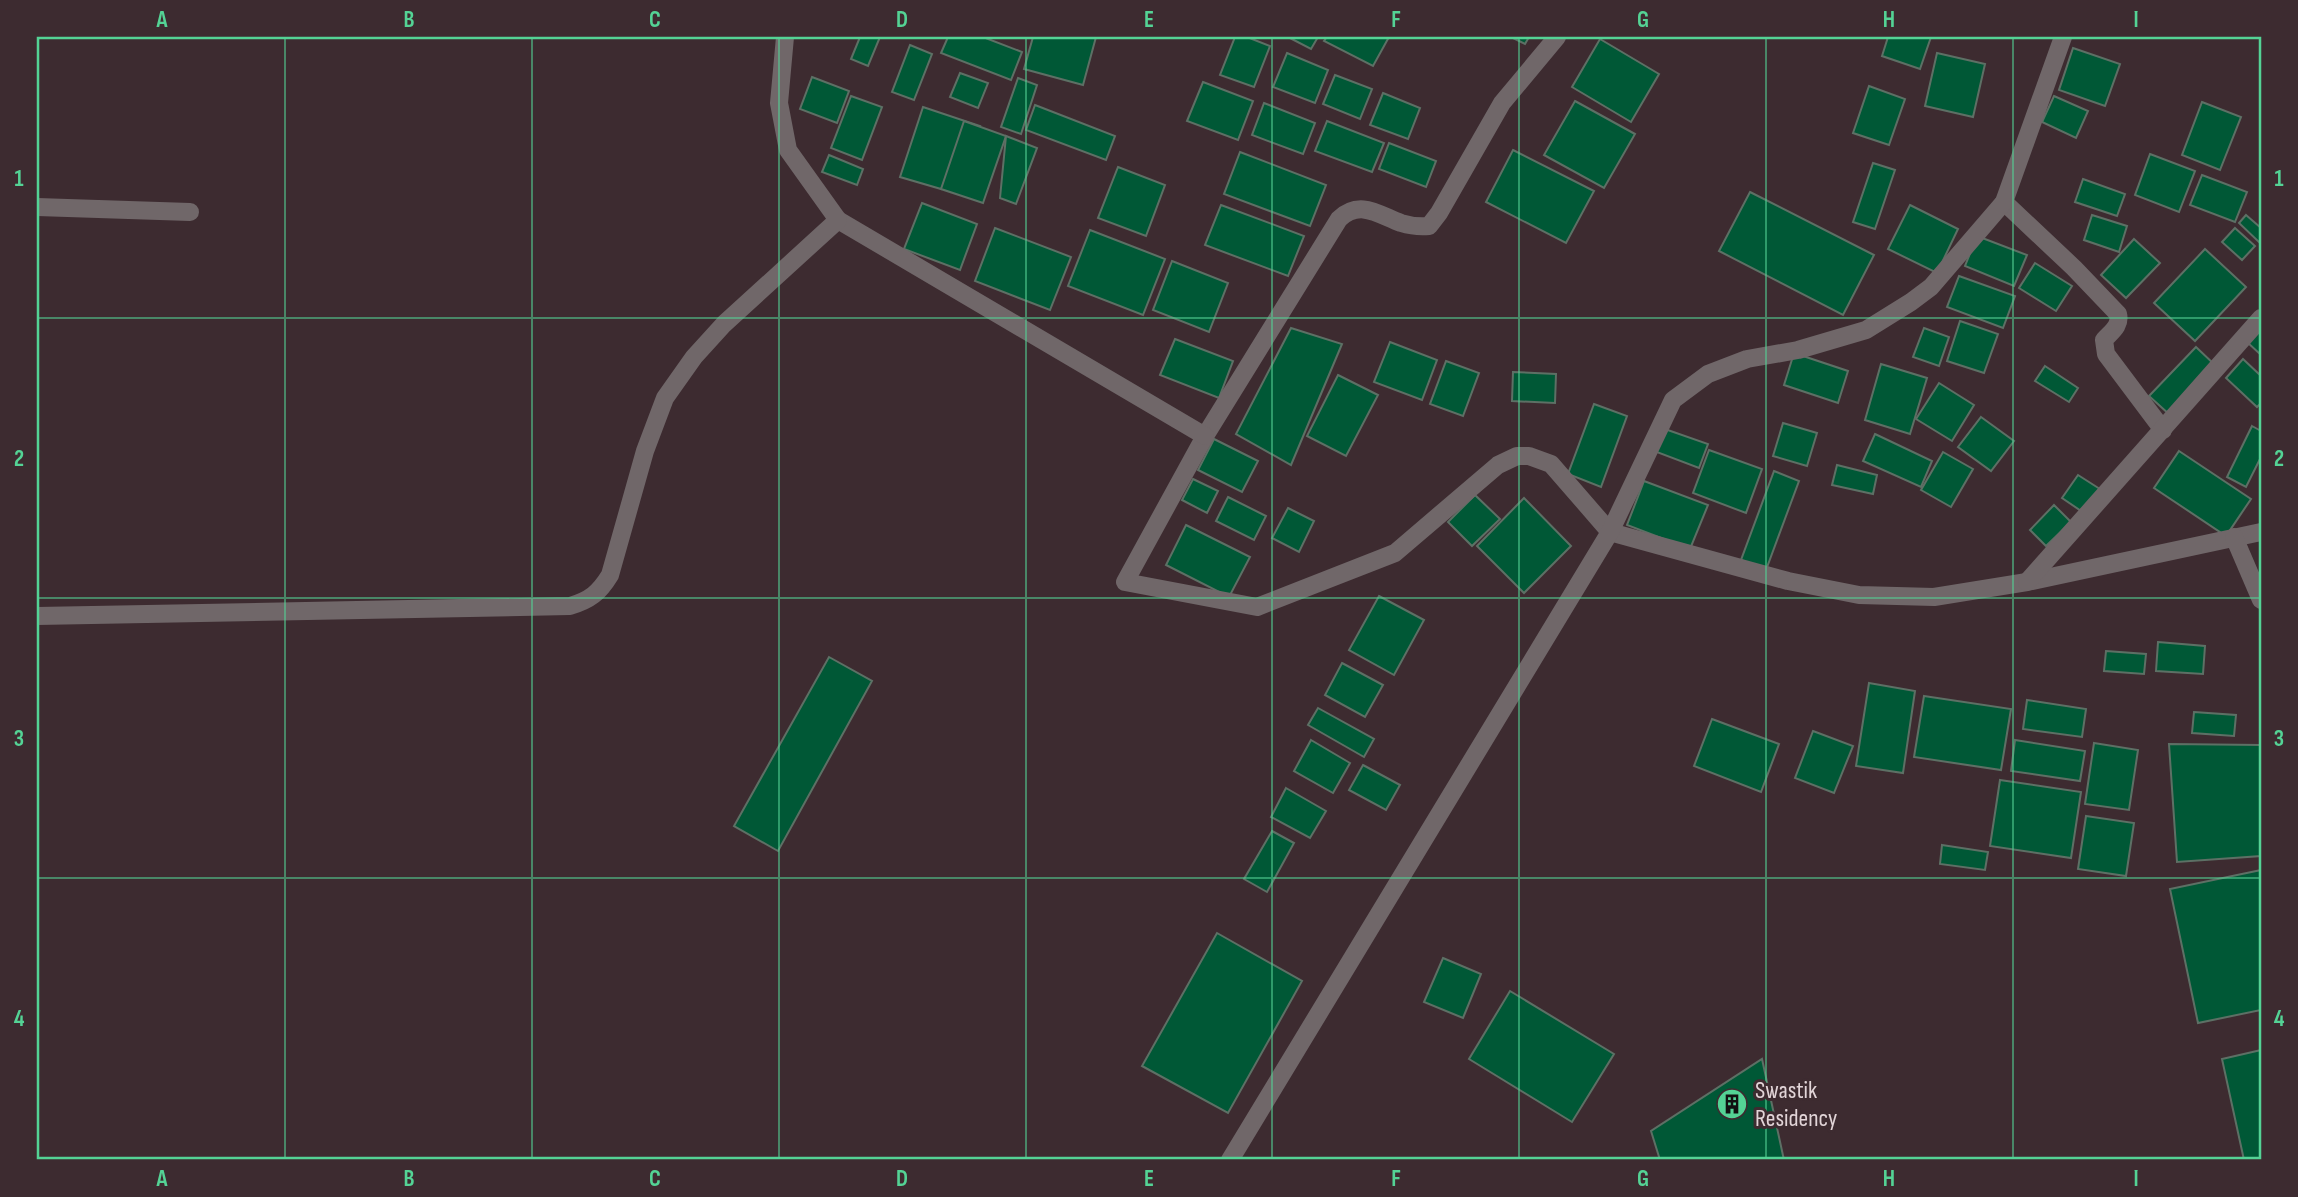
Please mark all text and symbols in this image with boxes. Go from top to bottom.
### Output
text: A [156,6,169,34]
text: B [404,6,415,34]
text: C [649,6,661,34]
text: D [896,6,908,34]
text: E [1144,6,1154,34]
text: F [1391,6,1401,34]
text: G [1637,6,1649,34]
text: H [1883,6,1895,34]
text: I [2133,6,2139,34]
text: 1 [14,165,24,193]
text: 1 [2274,165,2284,193]
text: 2 [14,445,24,473]
text: 2 [2274,445,2284,473]
text: 3 [14,725,24,753]
text: 3 [2274,725,2284,753]
text: 4 [14,1005,25,1033]
text: 4 [2274,1005,2285,1033]
place label: Swastik Residency [1755,1076,1837,1133]
building icon: Swastik Residency [1715,1087,1749,1121]
text: A [156,1165,169,1193]
text: B [404,1165,415,1193]
text: C [649,1165,661,1193]
text: D [896,1165,908,1193]
text: E [1144,1165,1154,1193]
text: F [1391,1165,1401,1193]
text: G [1637,1165,1649,1193]
text: H [1883,1165,1895,1193]
text: I [2133,1165,2139,1193]

